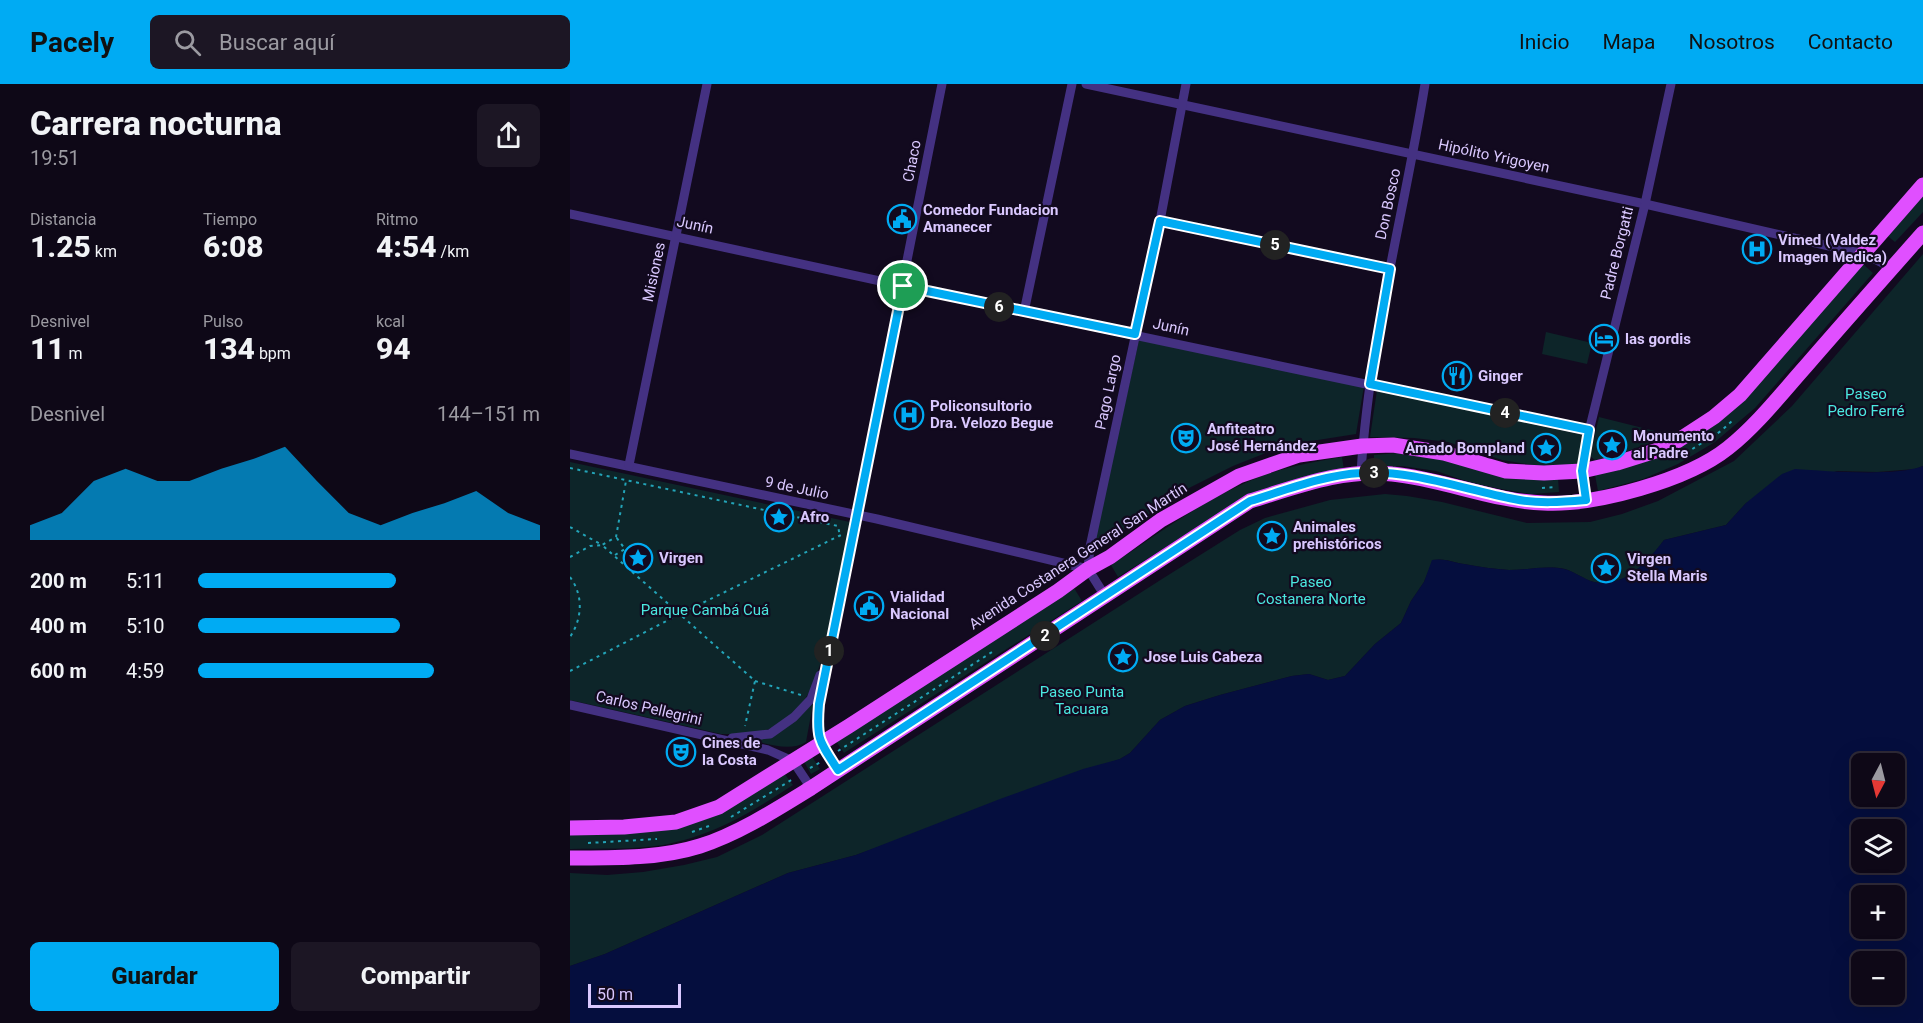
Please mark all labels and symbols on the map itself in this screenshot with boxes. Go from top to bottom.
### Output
street label: Hipólito Yrigoyen [1437,135,1551,177]
street label: Chaco [899,138,925,184]
street label: Don Bosco [1372,167,1404,241]
place label: Comedor Fundacion Amanecer [923,201,1059,236]
public building icon: Comedor Fundacion Amanecer [886,203,918,235]
street label: Padre Borgatti [1597,204,1637,302]
street label: Junín [675,212,715,238]
pin: 5 [1260,230,1290,260]
place label: Vimed (Valdez Imagen Medica) [1778,231,1887,266]
hospital icon: Vimed (Valdez Imagen Medica) [1741,233,1773,265]
street label: Misiones [639,240,669,304]
pin [877,260,928,311]
pin: 6 [984,292,1014,322]
street label: Junín [1151,314,1191,340]
hotel icon: las gordis [1588,323,1620,355]
place label: las gordis [1625,330,1691,348]
street label: Pago Largo [1091,353,1125,431]
restaurant icon: Ginger [1441,360,1473,392]
place label: Ginger [1478,367,1523,385]
park label: Paseo Pedro Ferré [1827,385,1905,420]
place label: Policonsultorio Dra. Velozo Begue [930,397,1053,432]
pin: 4 [1490,398,1520,428]
hospital icon: Policonsultorio Dra. Velozo Begue [893,399,925,431]
place label: Anfiteatro José Hernández [1207,420,1317,455]
theatre icon: Anfiteatro José Hernández [1170,422,1202,454]
place label: Monumento al Padre [1633,427,1714,462]
place icon: Monumento al Padre [1596,429,1628,461]
place icon: Amado Bompland [1530,432,1562,464]
place label: Amado Bompland [1405,439,1525,457]
pin: 3 [1359,458,1389,488]
street label: 9 de Julio [763,472,831,504]
street label: Avenida Costanera General San Martín [966,479,1190,633]
place icon: Afro [763,501,795,533]
place label: Afro [800,508,829,526]
place label: Animales prehistóricos [1293,518,1382,553]
place icon: Animales prehistóricos [1256,520,1288,552]
place icon: Virgen [622,542,654,574]
place label: Virgen [659,549,703,567]
place label: Virgen Stella Maris [1627,550,1708,585]
place icon: Virgen Stella Maris [1590,552,1622,584]
park label: Paseo Costanera Norte [1256,573,1366,608]
place label: Vialidad Nacional [890,588,949,623]
public building icon: Vialidad Nacional [853,590,885,622]
park label: Parque Cambá Cuá [641,601,769,619]
pin: 2 [1030,621,1060,651]
pin: 1 [814,636,844,666]
place icon: Jose Luis Cabeza [1107,641,1139,673]
place label: Jose Luis Cabeza [1144,648,1262,666]
park label: Paseo Punta Tacuara [1040,683,1124,718]
street label: Carlos Pellegrini [594,687,704,729]
place label: Cines de la Costa [702,734,760,769]
theatre icon: Cines de la Costa [665,736,697,768]
north arrow [1851,753,1905,807]
scale bar [588,981,681,1008]

